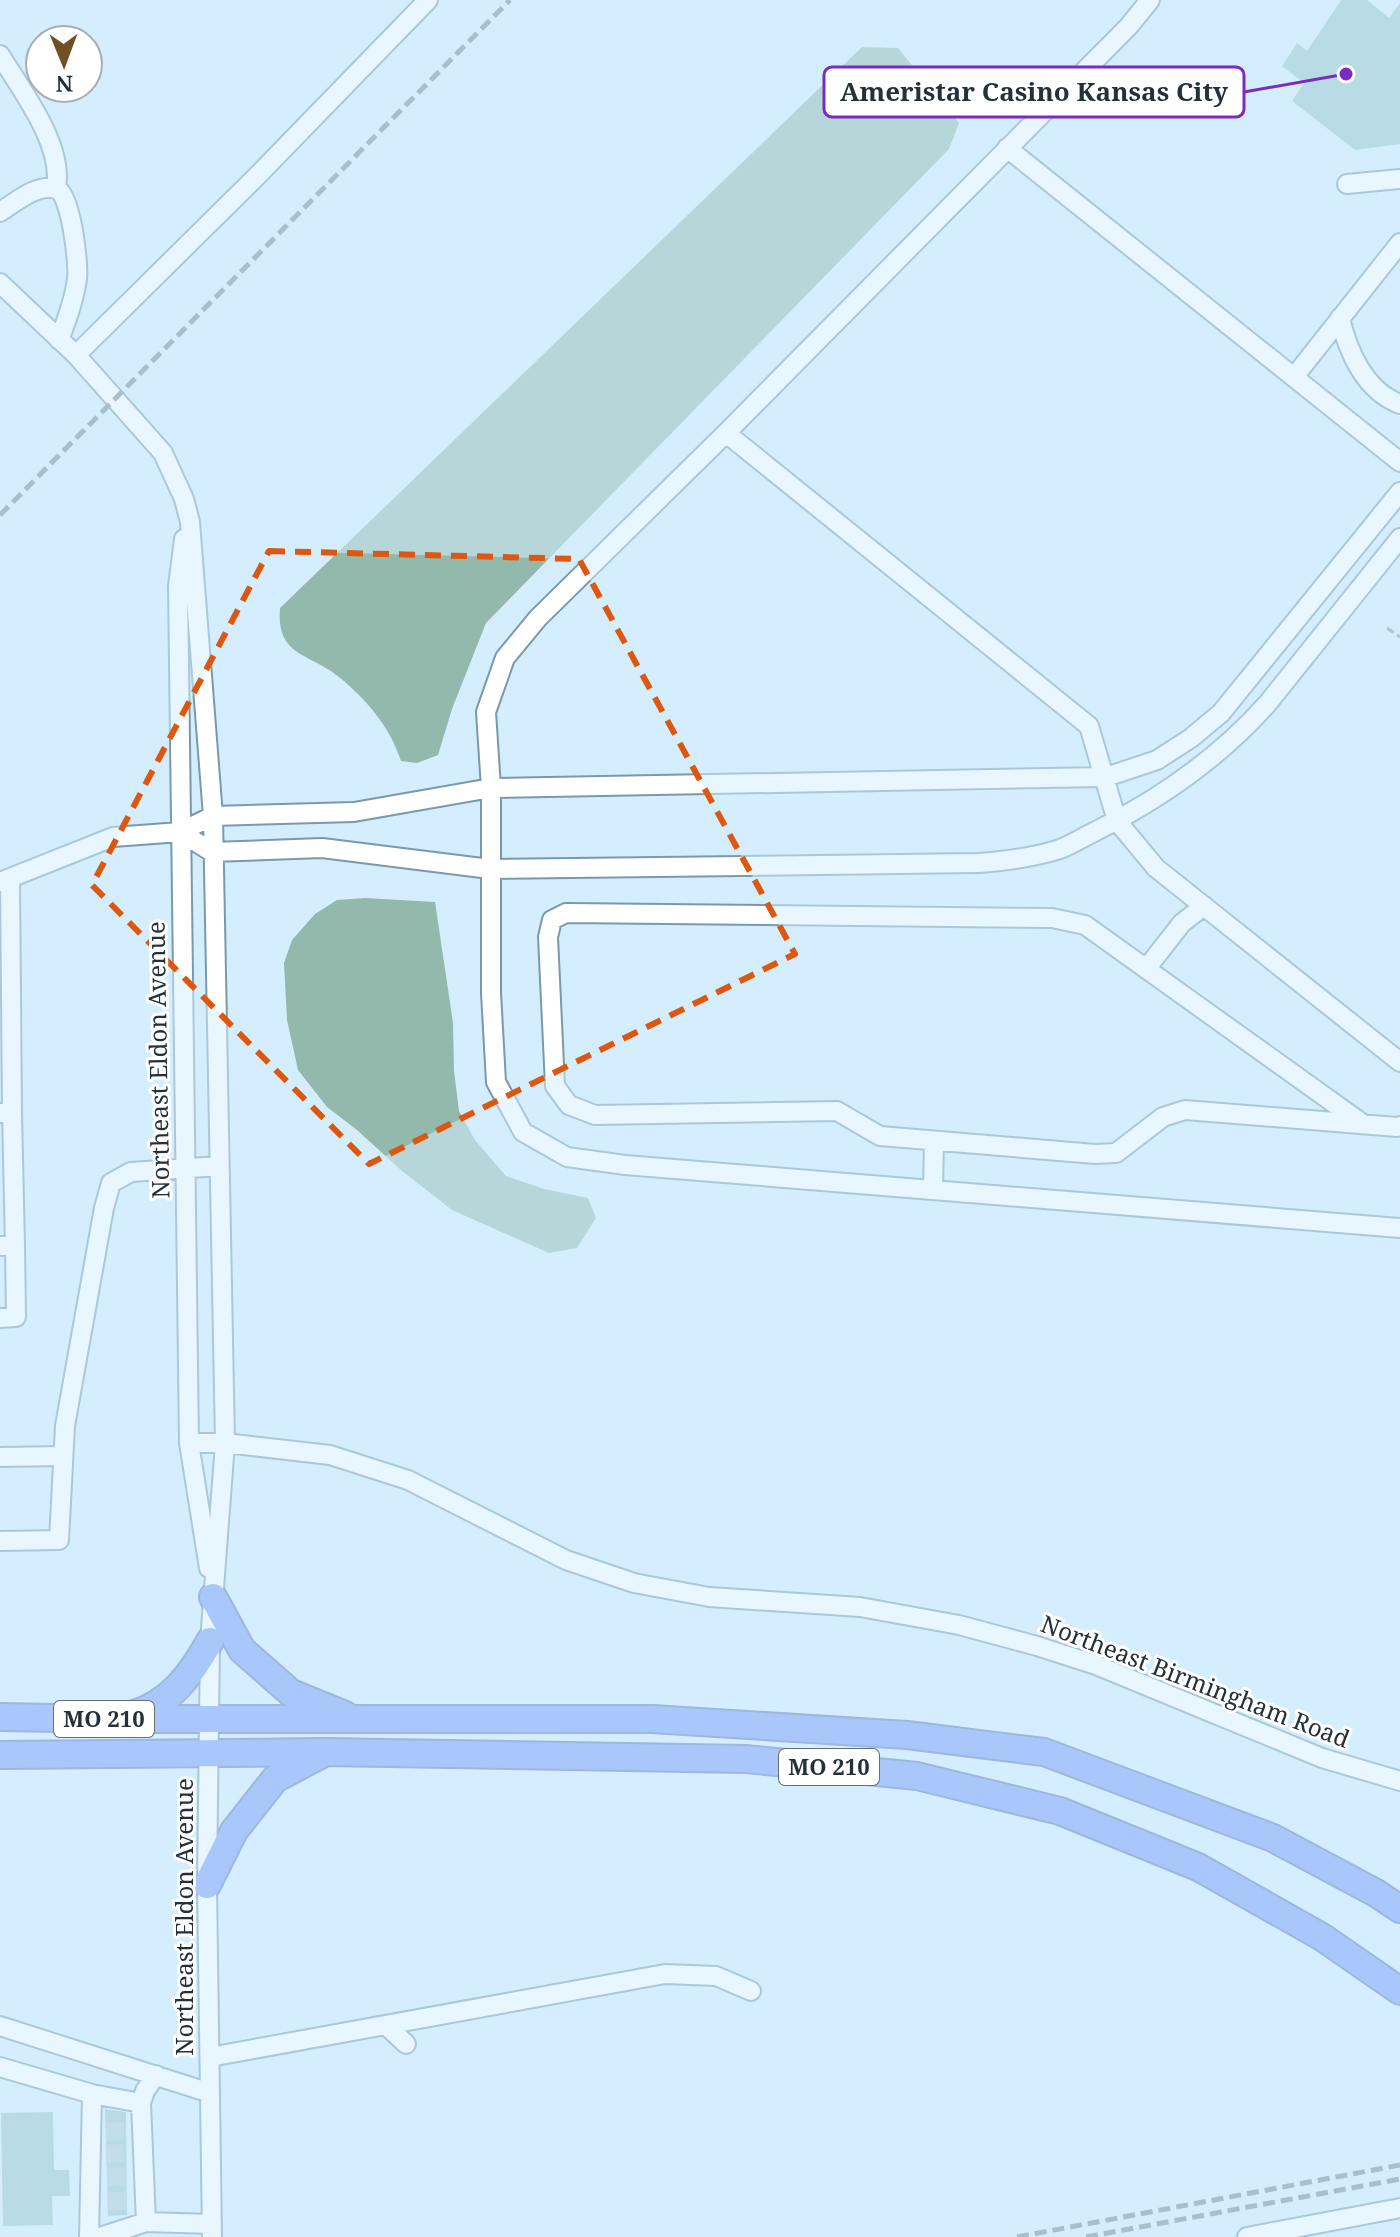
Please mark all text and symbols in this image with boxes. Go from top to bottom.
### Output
north arrow [24,24,104,104]
callout: Ameristar Casino Kansas City [824,67,1244,117]
text: N [55,70,73,100]
text: Ameristar Casino Kansas City [840,73,1229,109]
street label: Northeast Eldon Avenue [139,921,176,1199]
street label: Northeast Birmingham Road [1037,1606,1355,1755]
road number: MO 210 [54,1701,154,1737]
road number: MO 210 [779,1749,879,1785]
street label: Northeast Eldon Avenue [167,1778,200,2056]

